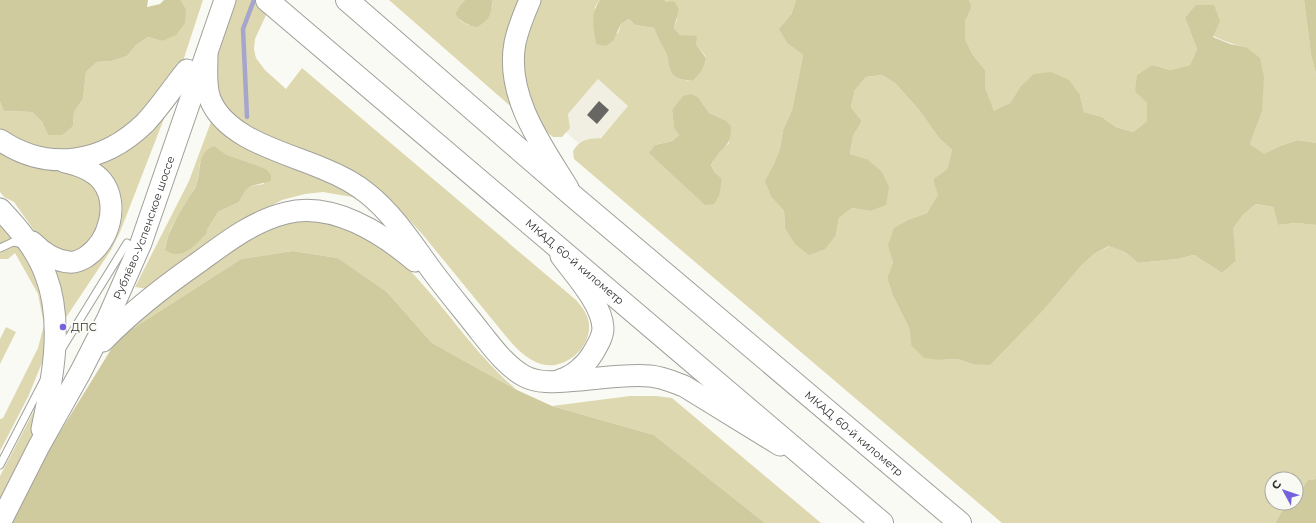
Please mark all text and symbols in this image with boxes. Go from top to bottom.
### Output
street label: Рублёво-Успенское шоссе [110,154,178,302]
street label: МКАД, 60-й километр [523,216,627,308]
place label: ДПС [71,320,97,334]
marker: ДПС [58,322,68,332]
street label: МКАД, 60-й километр [802,388,906,479]
north arrow [1264,471,1304,511]
text: С [1268,477,1284,492]

